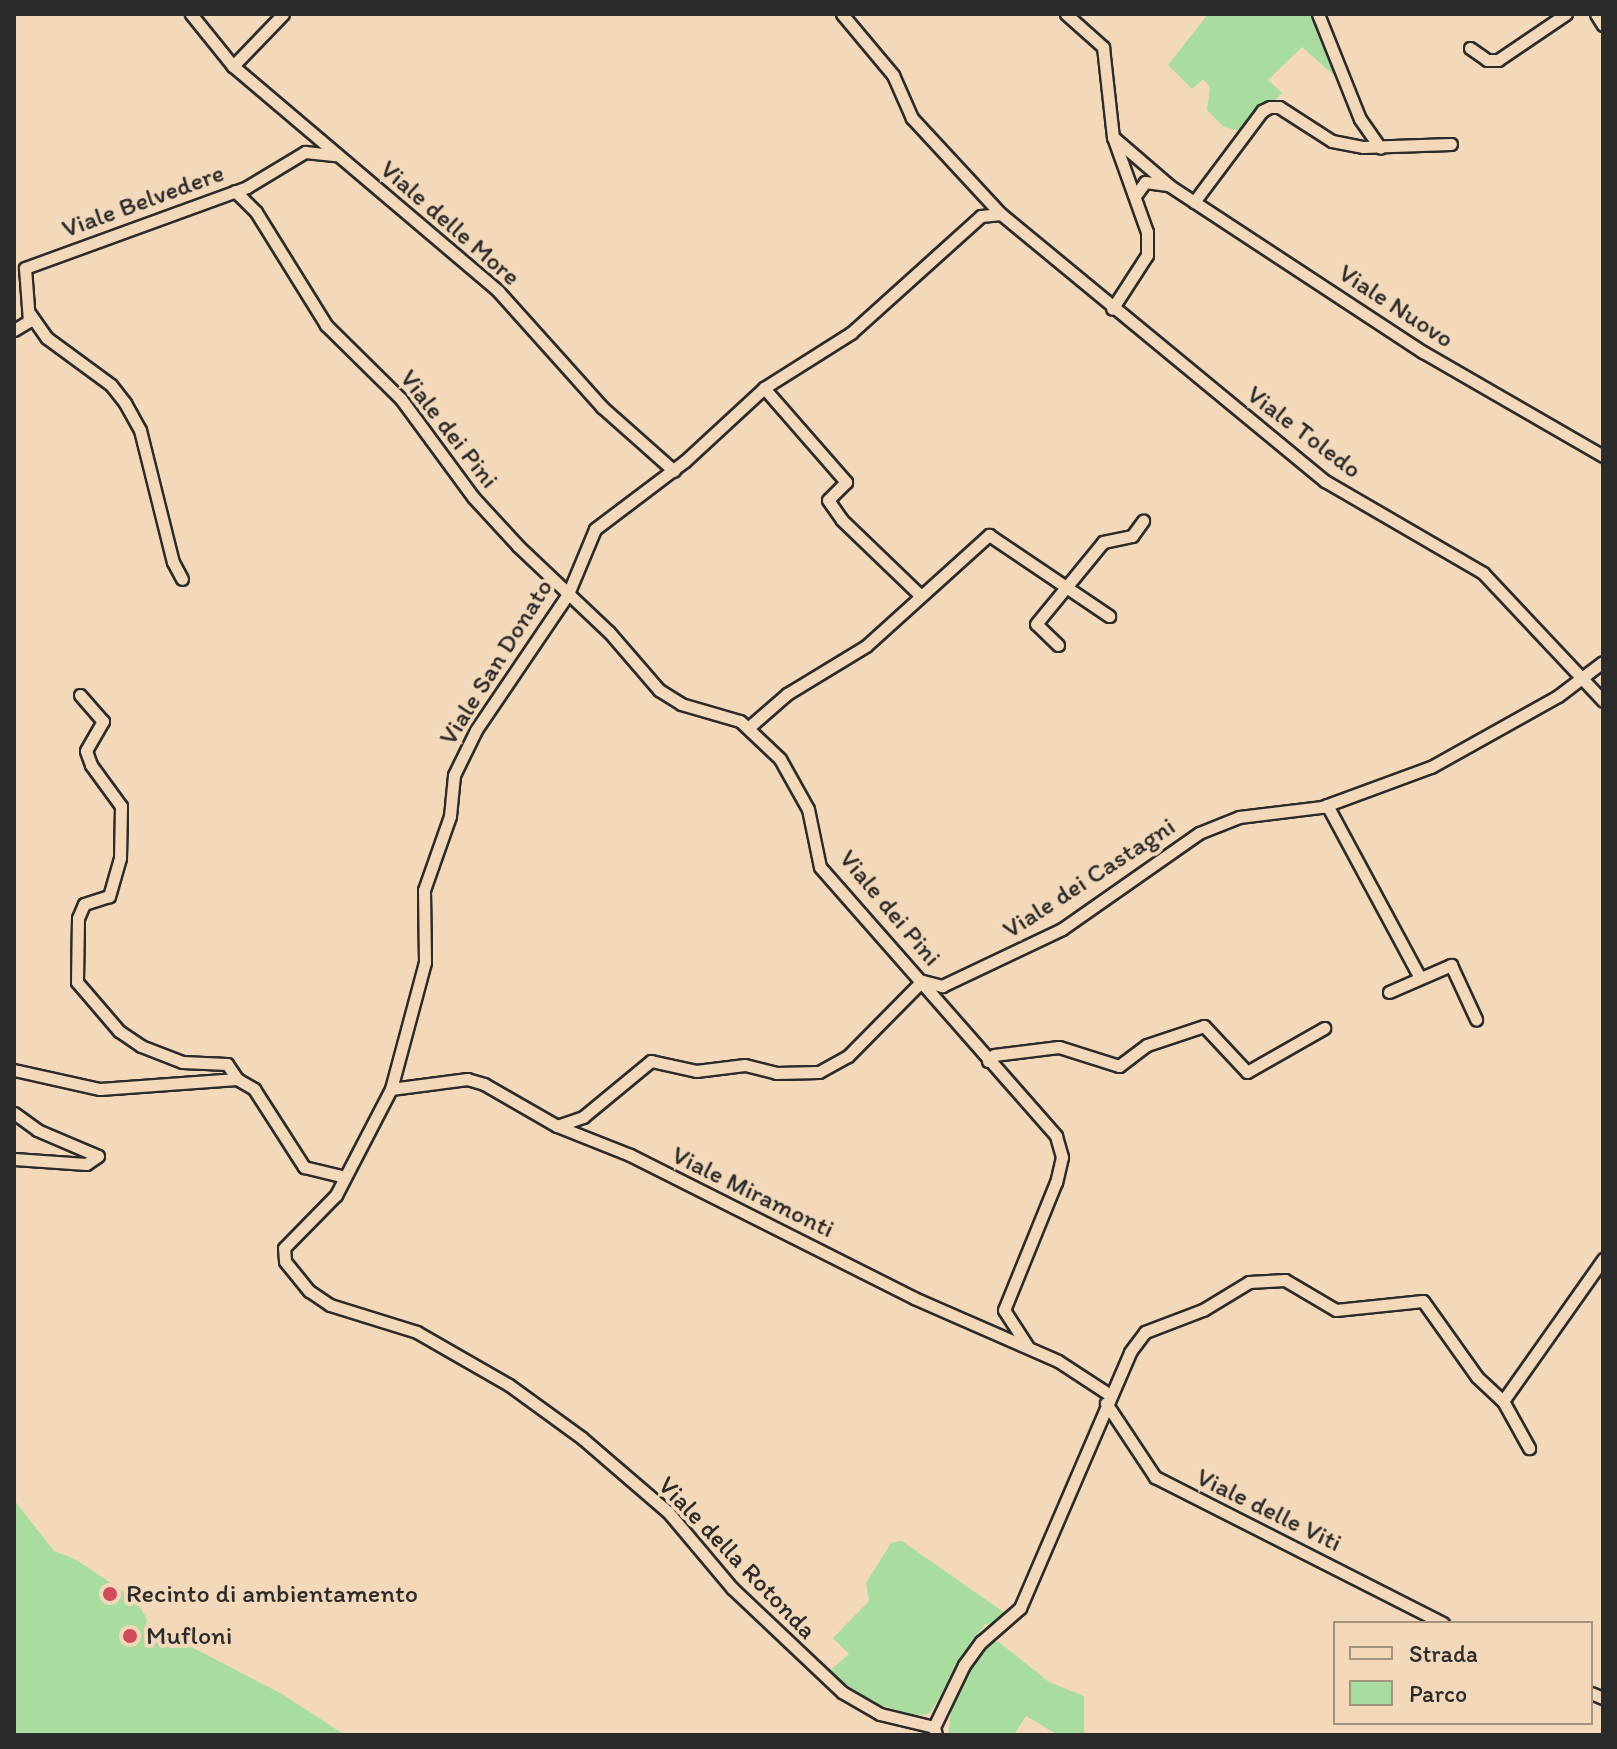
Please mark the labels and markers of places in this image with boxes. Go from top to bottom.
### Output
place label: Recinto di ambientamento [126,1578,420,1610]
marker: Recinto di ambientamento [101,1585,119,1603]
place label: Mufloni [146,1620,232,1652]
marker: Mufloni [121,1627,139,1645]

